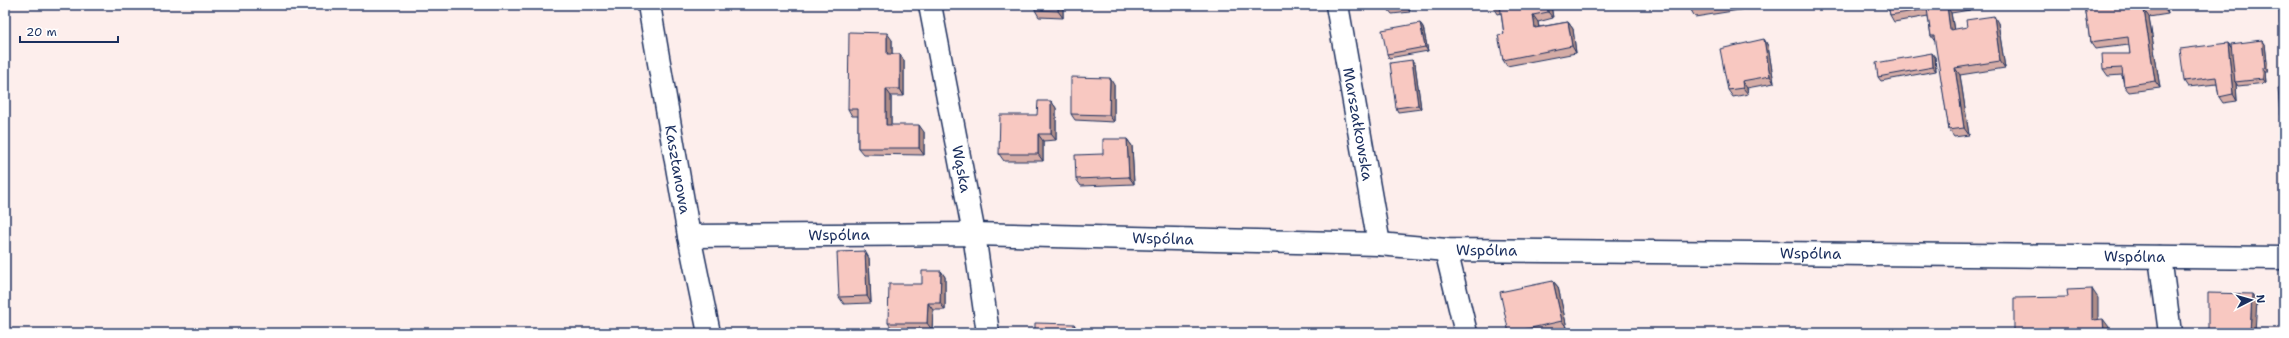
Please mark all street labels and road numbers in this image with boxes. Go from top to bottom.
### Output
street label: Marszałkowska [1338,66,1378,183]
street label: Kasztanowa [660,123,695,216]
street label: Wąska [947,144,976,195]
street label: Wspólna [808,225,871,245]
street label: Wspólna [1132,228,1195,249]
street label: Wspólna [1456,240,1518,261]
street label: Wspólna [1780,243,1842,264]
street label: Wspólna [2104,246,2166,267]

